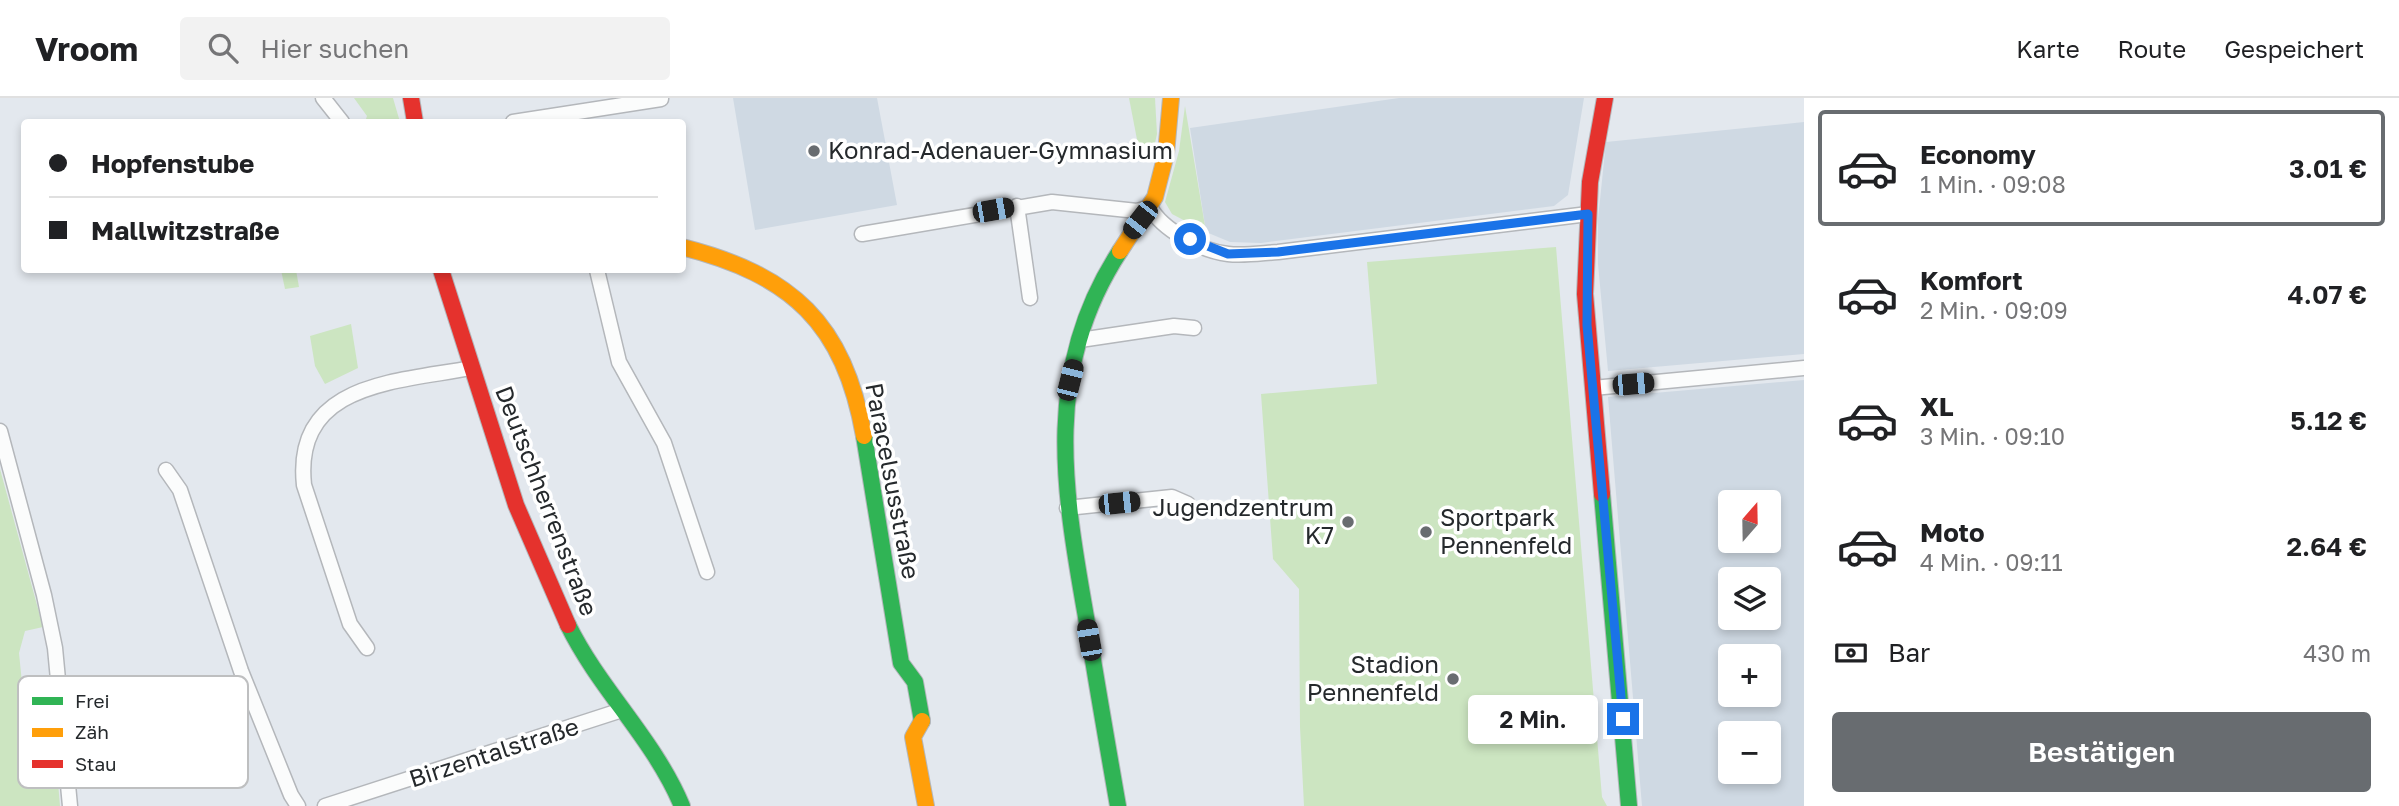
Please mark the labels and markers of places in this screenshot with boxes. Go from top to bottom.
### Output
place label: Konrad-Adenauer-Gymnasium [828,135,1173,164]
marker: Konrad-Adenauer-Gymnasium [806,143,822,159]
place label: Jugendzentrum K7 [1153,492,1334,549]
place label: Sportpark Pennenfeld [1440,502,1572,559]
marker: Jugendzentrum K7 [1340,514,1356,530]
marker: Sportpark Pennenfeld [1418,524,1434,540]
place label: Stadion Pennenfeld [1307,649,1439,706]
marker: Stadion Pennenfeld [1445,671,1461,687]

